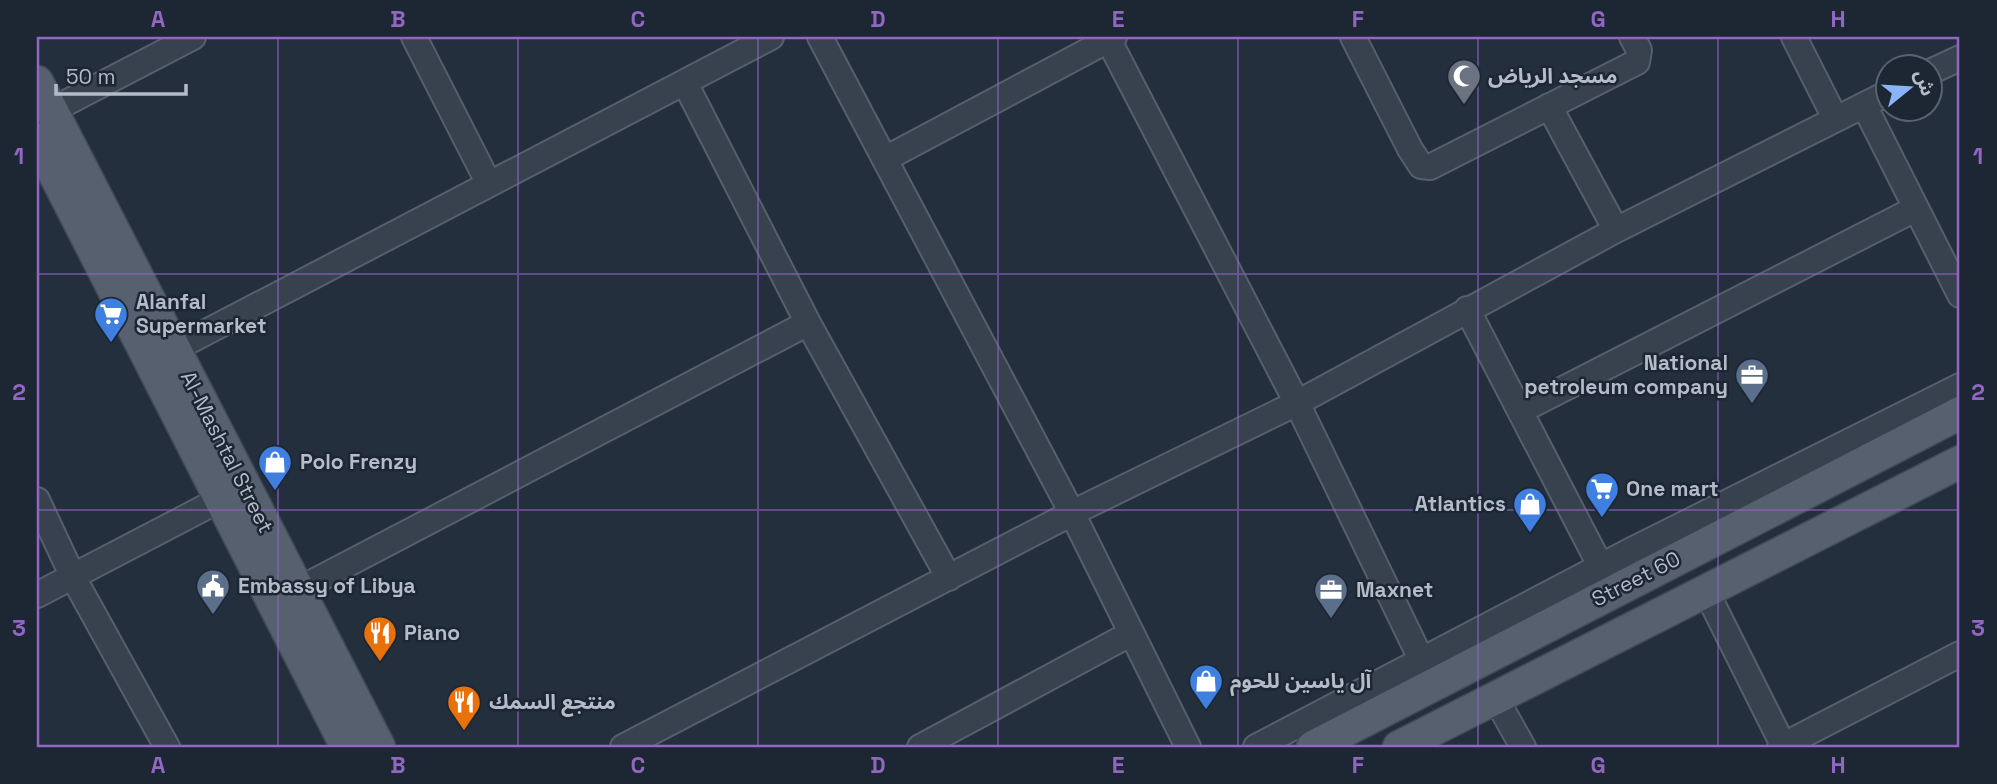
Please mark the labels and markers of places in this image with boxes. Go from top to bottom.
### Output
mosque icon: مسجد الرياض [1445,57,1483,106]
place label: مسجد الرياض [1488,62,1618,89]
place label: Alanfal Supermarket [136,288,266,339]
supermarket icon: Alanfal Supermarket [92,295,130,344]
place label: National petroleum company [1524,349,1728,400]
office icon: National petroleum company [1733,356,1771,405]
shop icon: Polo Frenzy [256,443,294,492]
place label: Polo Frenzy [300,448,417,475]
supermarket icon: One mart [1583,470,1621,519]
place label: One mart [1626,475,1719,502]
shop icon: Atlantics [1511,485,1549,534]
place label: Atlantics [1415,490,1506,517]
public building icon: Embassy of Libya [194,567,232,616]
office icon: Maxnet [1312,571,1350,620]
place label: Embassy of Libya [238,572,416,599]
place label: Maxnet [1356,576,1433,603]
restaurant icon: Piano [361,614,399,663]
place label: Piano [404,619,460,646]
shop icon: آل ياسين للحوم [1187,662,1225,711]
place label: آل ياسين للحوم [1230,667,1372,697]
restaurant icon: منتجع السمك [445,683,483,732]
place label: منتجع السمك [489,688,616,717]

